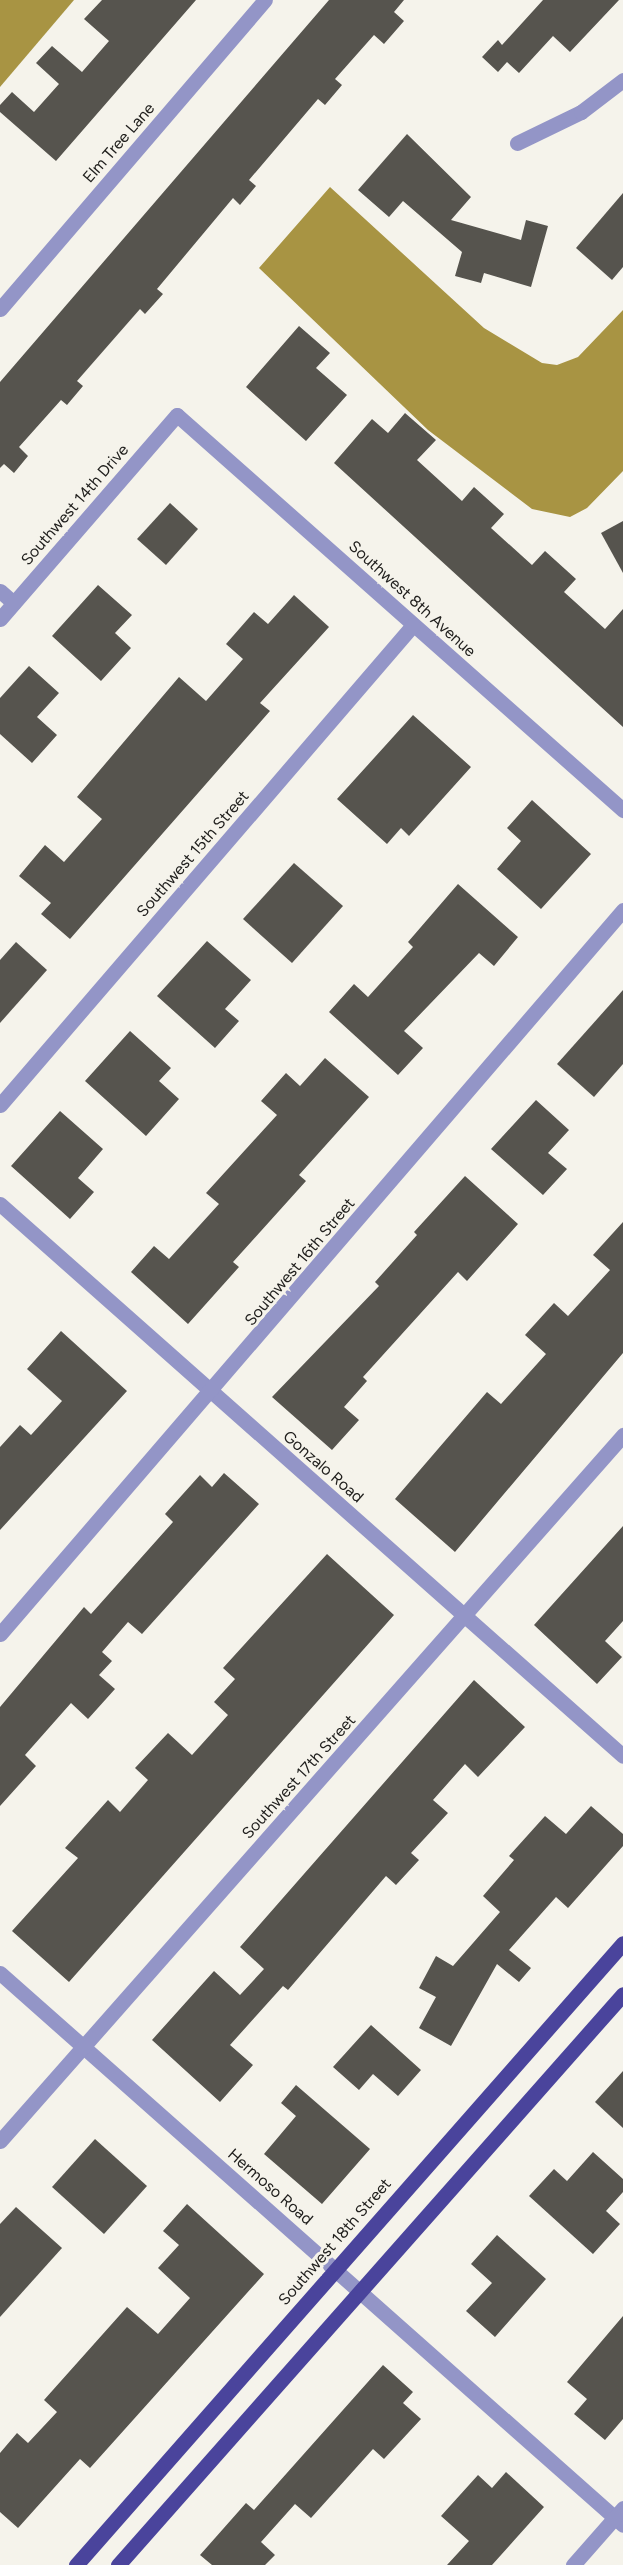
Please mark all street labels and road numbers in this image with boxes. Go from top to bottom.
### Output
street label: Elm Tree Lane [79,99,159,187]
street label: Southwest 14th Drive [17,441,133,569]
street label: Southwest 8th Avenue [345,537,479,661]
street label: Southwest 15th Street [133,787,253,921]
street label: Southwest 16th Street [241,1194,359,1330]
street label: Gonzalo Road [279,1427,367,1507]
street label: Southwest 17th Street [238,1711,360,1843]
street label: Hermoso Road [223,2145,317,2229]
street label: Southwest 18th Street [275,2175,395,2309]

